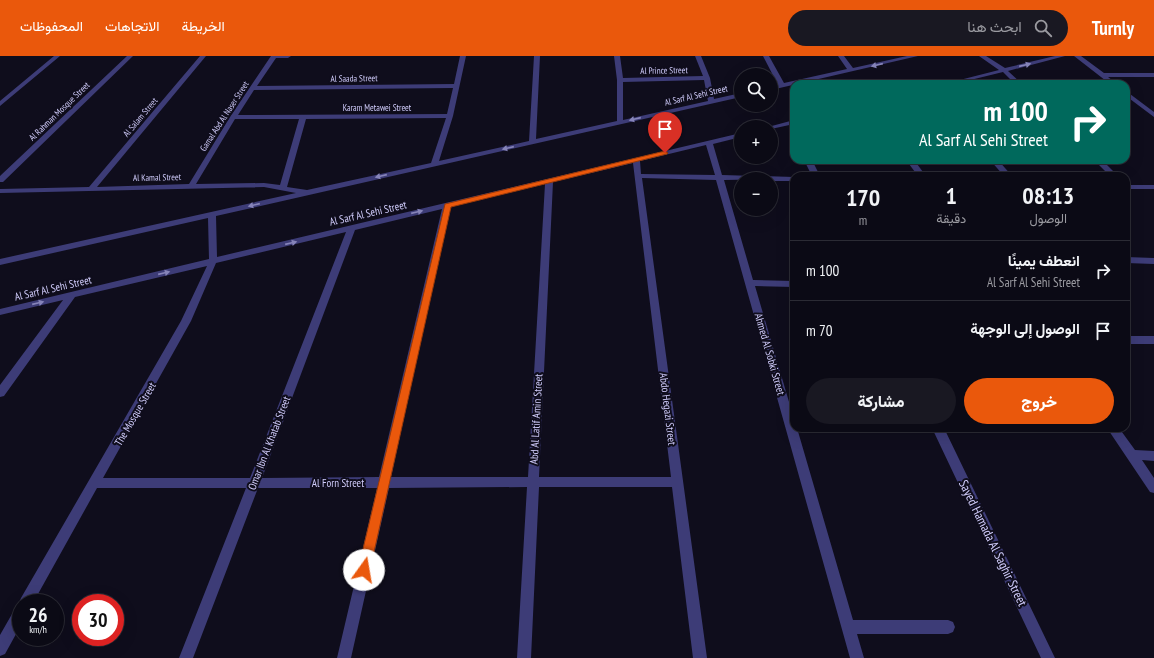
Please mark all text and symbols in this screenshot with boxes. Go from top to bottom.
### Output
search box [788,10,1068,46]
text: Turnly [1092,16,1134,40]
text: المحفوظات [20,17,83,35]
text: الاتجاهات [105,17,159,35]
text: الخريطة [181,17,225,35]
text: ابحث هنا [967,17,1022,36]
icon: search [1032,17,1054,39]
one-way arrow [1019,61,1032,67]
one-way arrow [871,62,883,68]
street label: Al Prince Street [640,64,688,76]
map controls [734,68,778,216]
button: search [734,68,778,112]
street label: Al Saada Street [330,72,378,84]
street label: Gamal Abd Al Naser Street [197,78,251,153]
street label: Al Rahman Mosque Street [26,79,92,143]
street label: Al Sarf Al Sehi Street [663,82,729,108]
text: 100 m [984,92,1048,129]
street label: Al Salam Street [120,95,160,139]
icon: right [1062,96,1114,148]
street label: Karam Metawei Street [343,102,412,113]
pin [648,112,682,153]
one-way arrow [629,117,641,123]
icon: arrive [654,118,676,140]
button: + [734,120,778,164]
text: Al Sarf Al Sehi Street [919,128,1048,151]
one-way arrow [502,145,514,151]
street label: Al Kamal Street [133,171,182,183]
button: − [734,172,778,216]
one-way arrow [375,174,387,180]
text: 1 [946,180,957,211]
text: 08:13 [1022,180,1074,211]
text: 170 [846,182,880,213]
street label: Al Sarf Al Sehi Street [328,197,408,229]
one-way arrow [248,202,260,208]
one-way arrow [411,209,424,215]
text: دقيقة [936,210,966,227]
text: الوصول [1029,210,1067,227]
text: m [859,212,867,229]
one-way arrow [285,239,297,245]
text: انعطف يمينًا [1008,251,1080,270]
icon: right [1092,260,1114,282]
text: 100 m [806,261,839,280]
one-way arrow [159,270,171,276]
street label: Al Sarf Al Sehi Street [13,272,93,304]
text: Al Sarf Al Sehi Street [987,274,1080,291]
one-way arrow [32,300,44,306]
street label: Ahmed Al Sobki Street [752,311,788,397]
text: الوصول إلى الوجهة [970,319,1080,338]
icon: arrive [1092,320,1114,342]
text: 70 m [806,321,832,340]
street label: Abdo Hegazi Street [657,372,679,446]
street label: Abd Al Latif Amin Street [527,373,545,465]
button: مشاركة [806,378,956,424]
button: خروج [964,378,1114,424]
street label: The Mosque Street [111,380,159,448]
street label: Omar Ibn Al Khatab Street [245,394,293,492]
street label: Al Forn Street [312,476,364,490]
street label: Sayed Hamada Al Saghir Street [955,477,1031,609]
position arrow [343,549,385,591]
speed limit sign: 30 [72,594,124,646]
text: 26 [28,602,48,628]
text: km/h [29,623,47,636]

